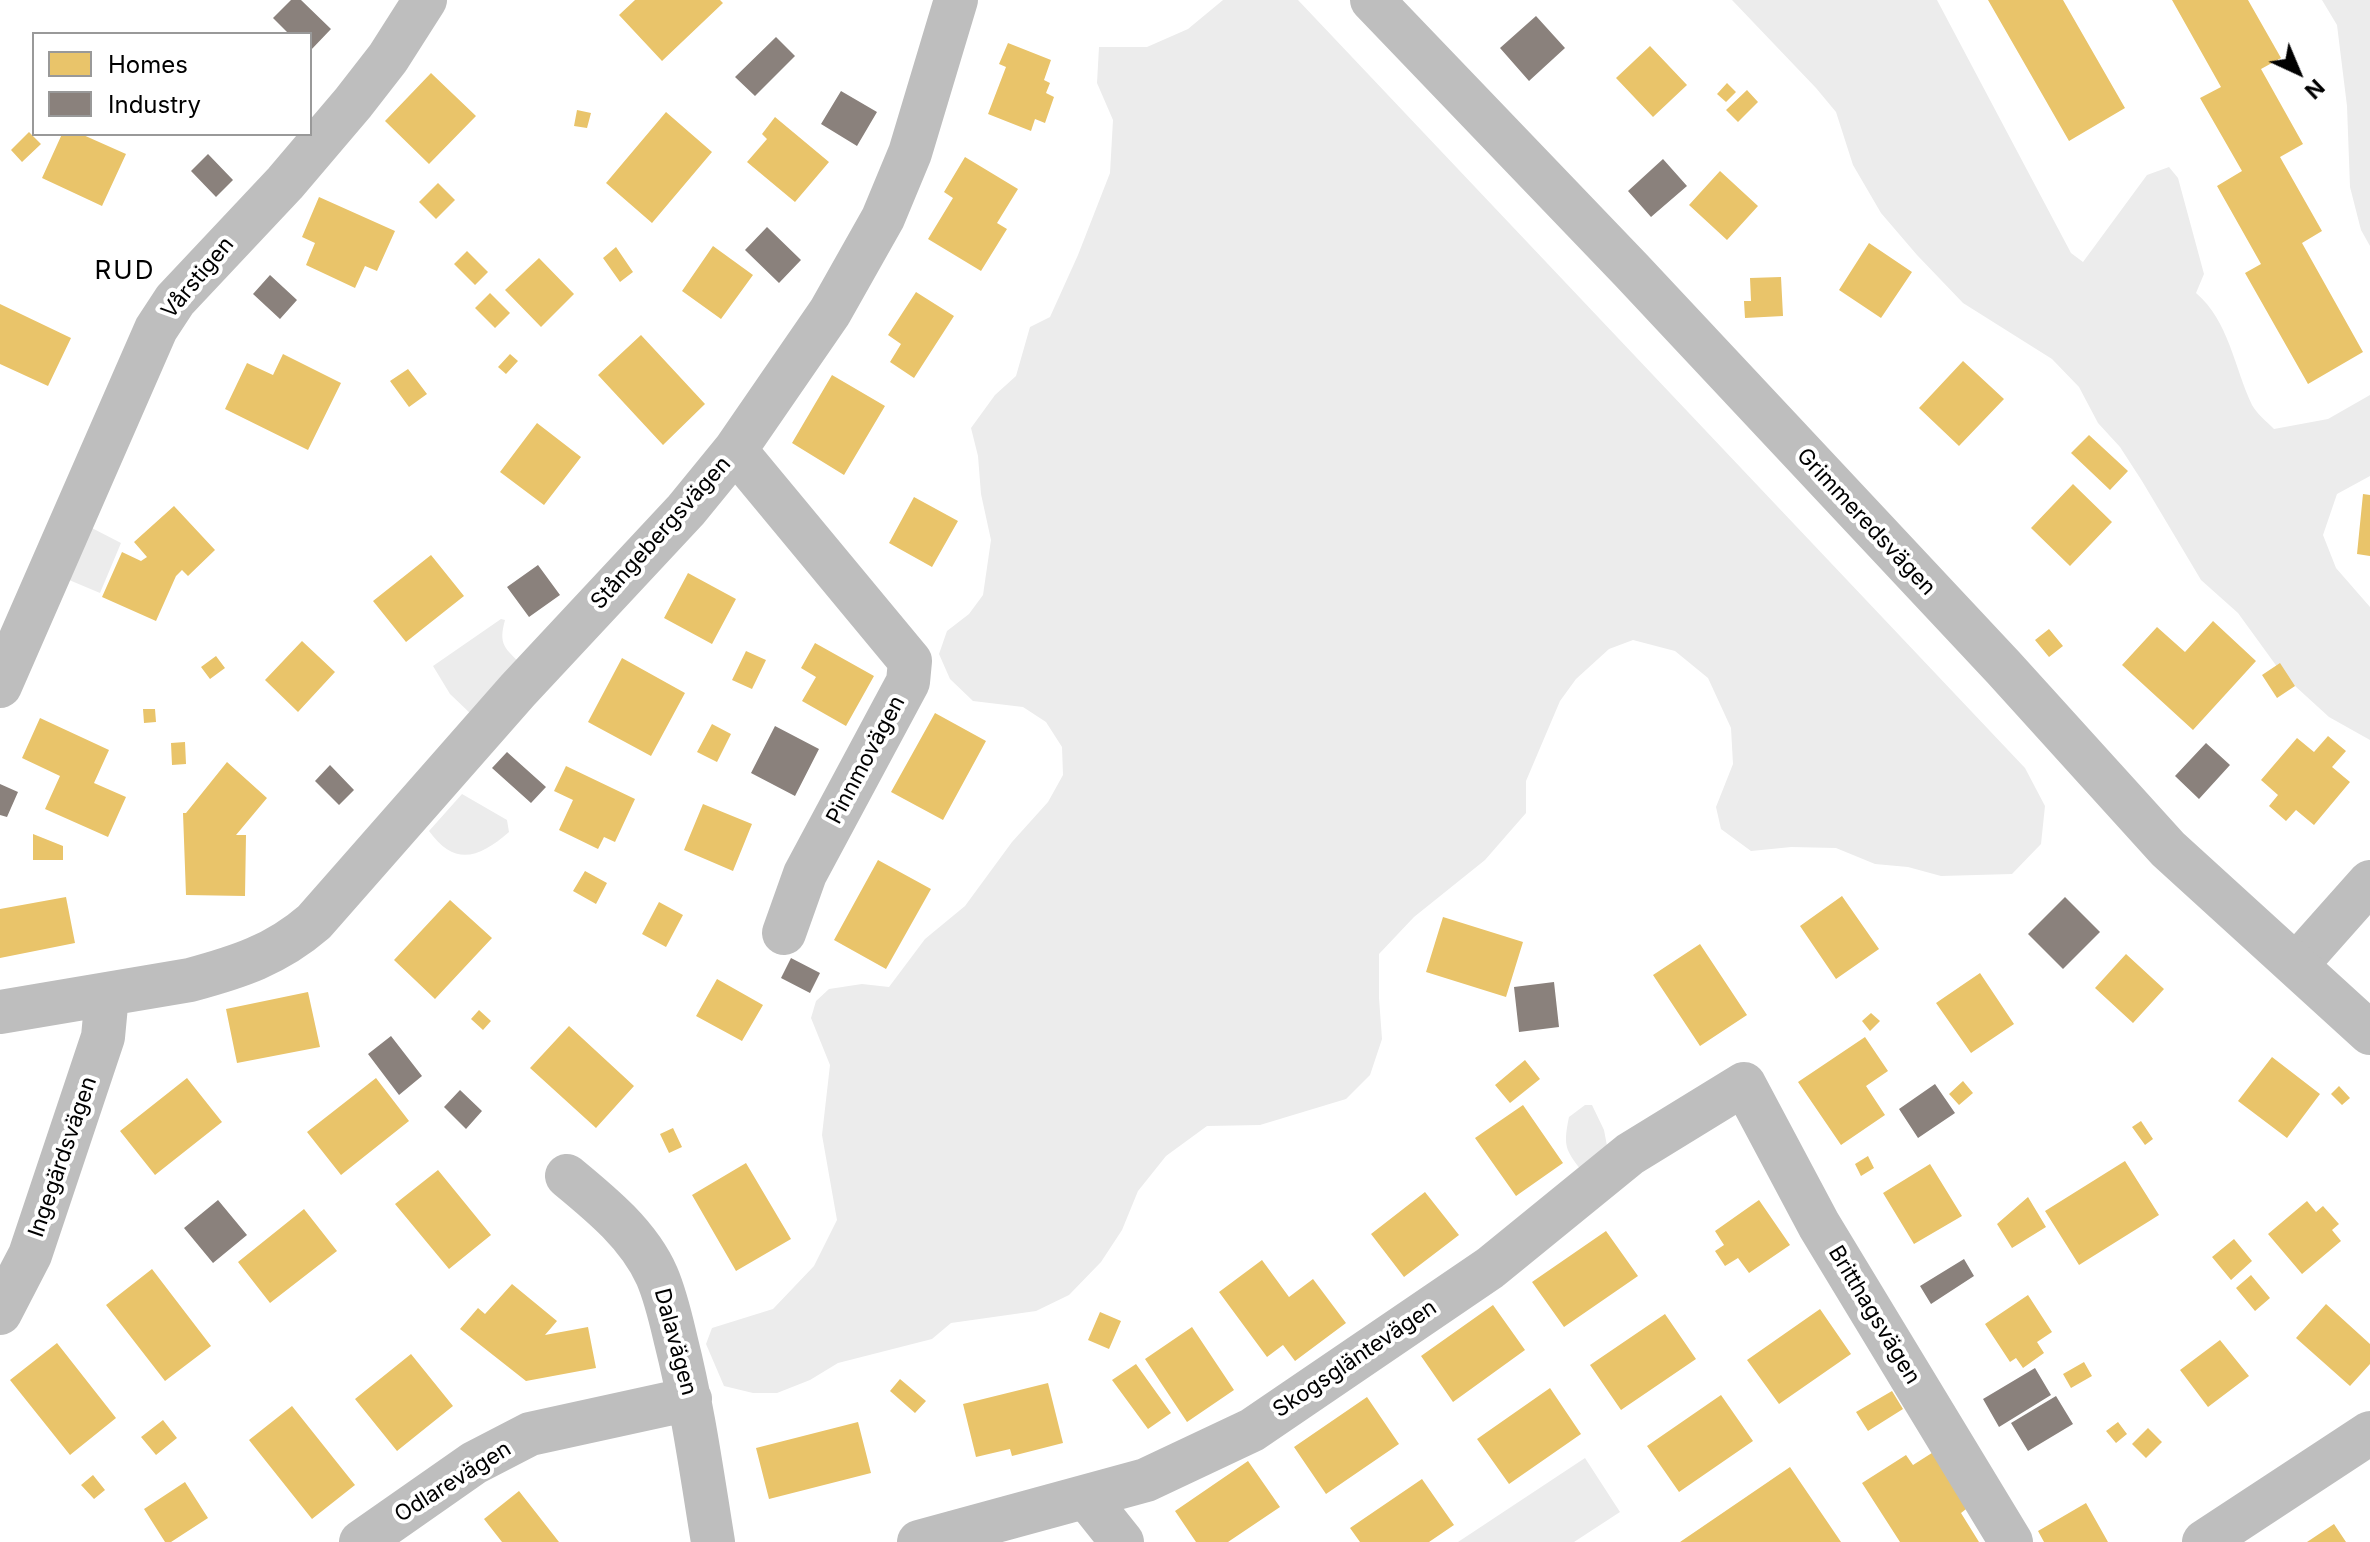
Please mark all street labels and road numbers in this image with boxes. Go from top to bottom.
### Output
street label: Vårstigen [156,232,240,324]
street label: Grimmeredsvägen [1791,443,1941,601]
street label: Stångebergsvägen [586,451,736,615]
street label: Pinnmovägen [821,691,911,829]
street label: Ingegärdsvägen [23,1073,103,1241]
street label: Britthagsvägen [1822,1241,1926,1389]
street label: Dalavägen [648,1286,702,1398]
street label: Skogsgläntevägen [1268,1295,1442,1423]
street label: Odlarevägen [390,1436,516,1528]

